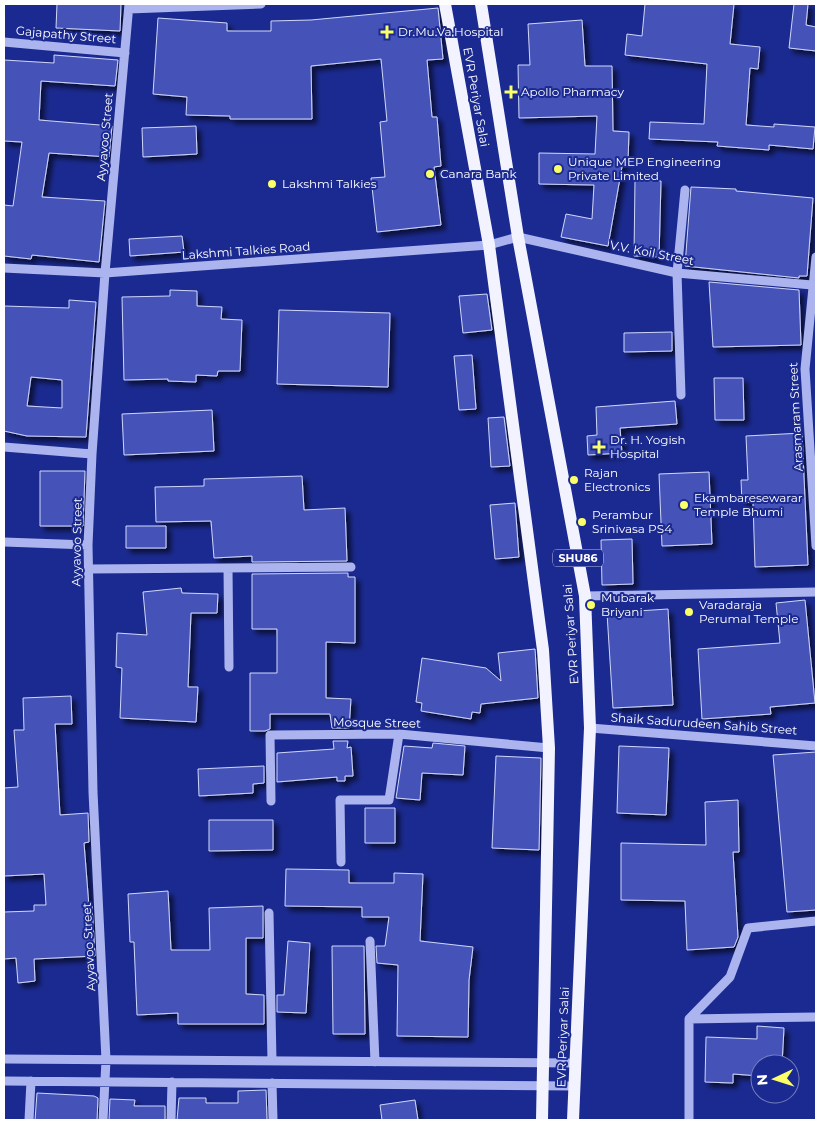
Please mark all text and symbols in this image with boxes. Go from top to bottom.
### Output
street label: Gajapathy Street [15,23,117,46]
place label: Dr.Mu.Va.Hospital [398,24,503,39]
marker: Dr.Mu.Va.Hospital [380,25,394,39]
street label: EVR Periyar Salai [460,46,493,148]
place label: Apollo Pharmacy [521,84,624,99]
marker: Apollo Pharmacy [505,86,517,98]
street label: Ayyavoo Street [93,92,116,182]
place label: Unique MEP Engineering Private Limited [568,154,721,183]
marker: Unique MEP Engineering Private Limited [552,163,564,175]
place label: Canara Bank [440,166,517,181]
marker: Canara Bank [424,168,436,180]
place label: Lakshmi Talkies [282,176,377,191]
marker: Lakshmi Talkies [266,178,278,190]
street label: V.V. Koil Street [609,237,696,268]
street label: Lakshmi Talkies Road [181,239,311,262]
street label: Arasmaram Street [785,362,806,472]
place label: Dr. H. Yogish Hospital [610,432,686,461]
marker: Dr. H. Yogish Hospital [592,440,606,454]
place label: Rajan Electronics [584,465,650,494]
marker: Rajan Electronics [568,474,580,486]
place label: Ekambaresewarar Temple Bhumi [694,490,803,519]
street label: Ayyavoo Street [68,497,85,587]
marker: Ekambaresewarar Temple Bhumi [678,499,690,511]
place label: Perambur Srinivasa PS4 [592,507,672,536]
marker: Perambur Srinivasa PS4 [576,516,588,528]
road number: SHU86 [553,550,603,566]
street label: EVR Periyar Salai [560,583,582,685]
place label: Mubarak Briyani [601,590,655,619]
place label: Varadaraja Perumal Temple [699,597,799,626]
marker: Mubarak Briyani [585,599,597,611]
marker: Varadaraja Perumal Temple [683,606,695,618]
street label: Shaik Sadurudeen Sahib Street [610,710,798,738]
street label: Mosque Street [333,714,421,731]
street label: Ayyavoo Street [79,902,98,992]
street label: EVR Periyar Salai [553,986,572,1088]
north arrow [750,1054,800,1104]
text: N [753,1074,771,1086]

